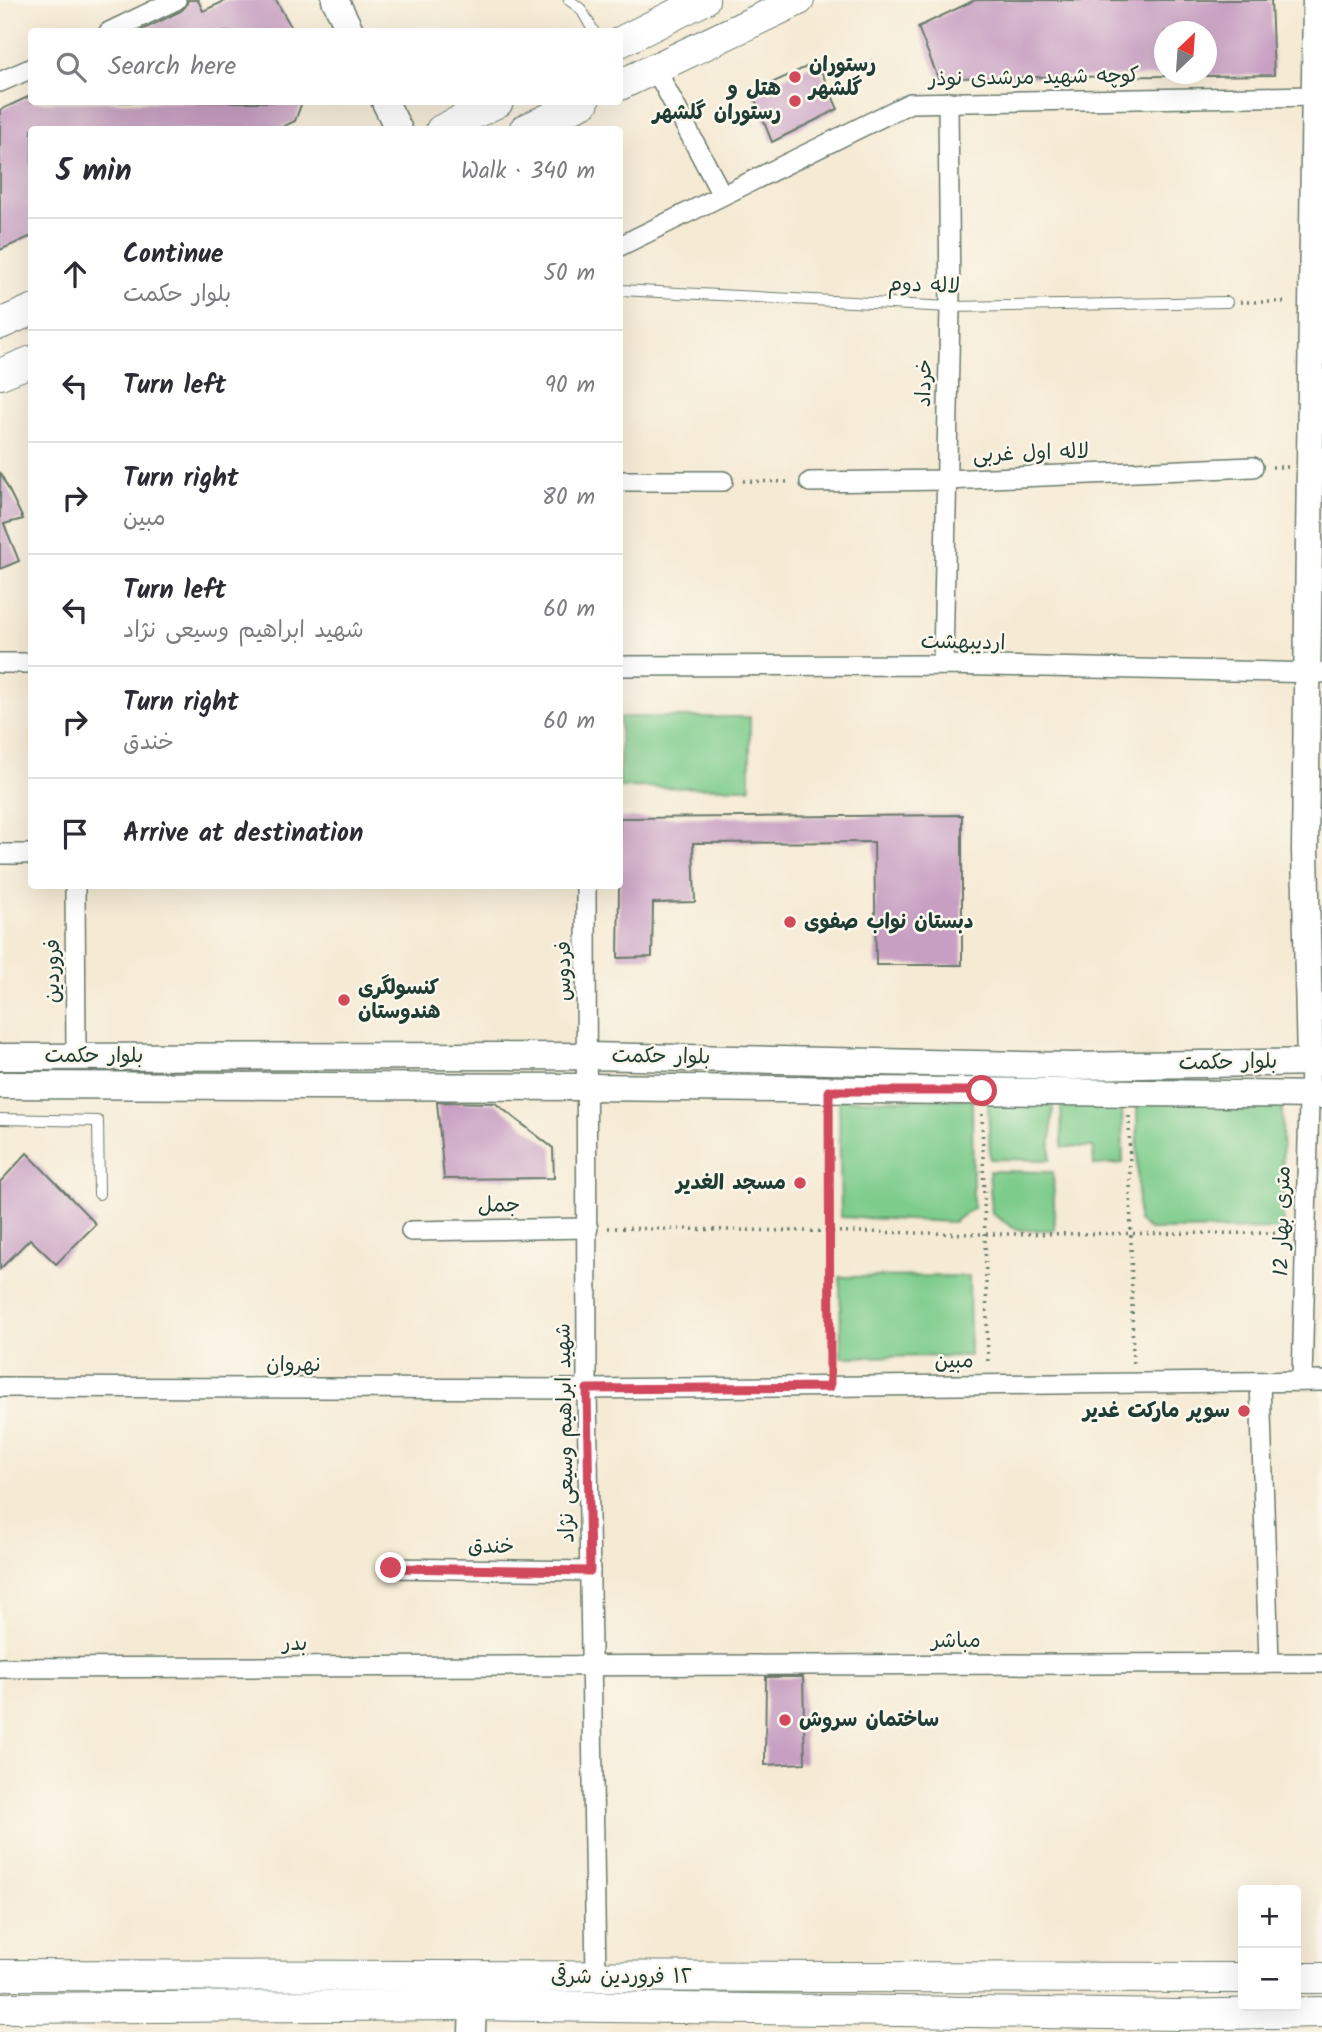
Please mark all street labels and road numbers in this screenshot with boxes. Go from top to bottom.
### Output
street label: کوچه شهید مرشدی نوذر [926,60,1140,96]
street label: لاله دوم [887,268,961,304]
street label: خرداد [908,359,942,407]
street label: لاله اول غربی [972,435,1090,473]
street label: اردیبهشت [920,626,1006,660]
street label: فروردین [37,939,70,1003]
street label: فردوس [548,941,581,1001]
street label: بلوار حکمت [45,1040,143,1073]
street label: بلوار حکمت [611,1040,711,1074]
street label: بلوار حکمت [1178,1046,1278,1080]
street label: 12 متری بهار [1266,1165,1300,1277]
street label: جمل [477,1189,521,1223]
street label: شهید ابراهیم وسیعی نژاد [548,1323,584,1543]
street label: مبین [934,1345,974,1379]
street label: نهروان [266,1349,322,1382]
street label: خندق [467,1530,515,1564]
street label: مباشر [929,1625,981,1658]
street label: بدر [281,1628,307,1661]
street label: ١٢ فروردین شرقی [551,1961,693,1994]

